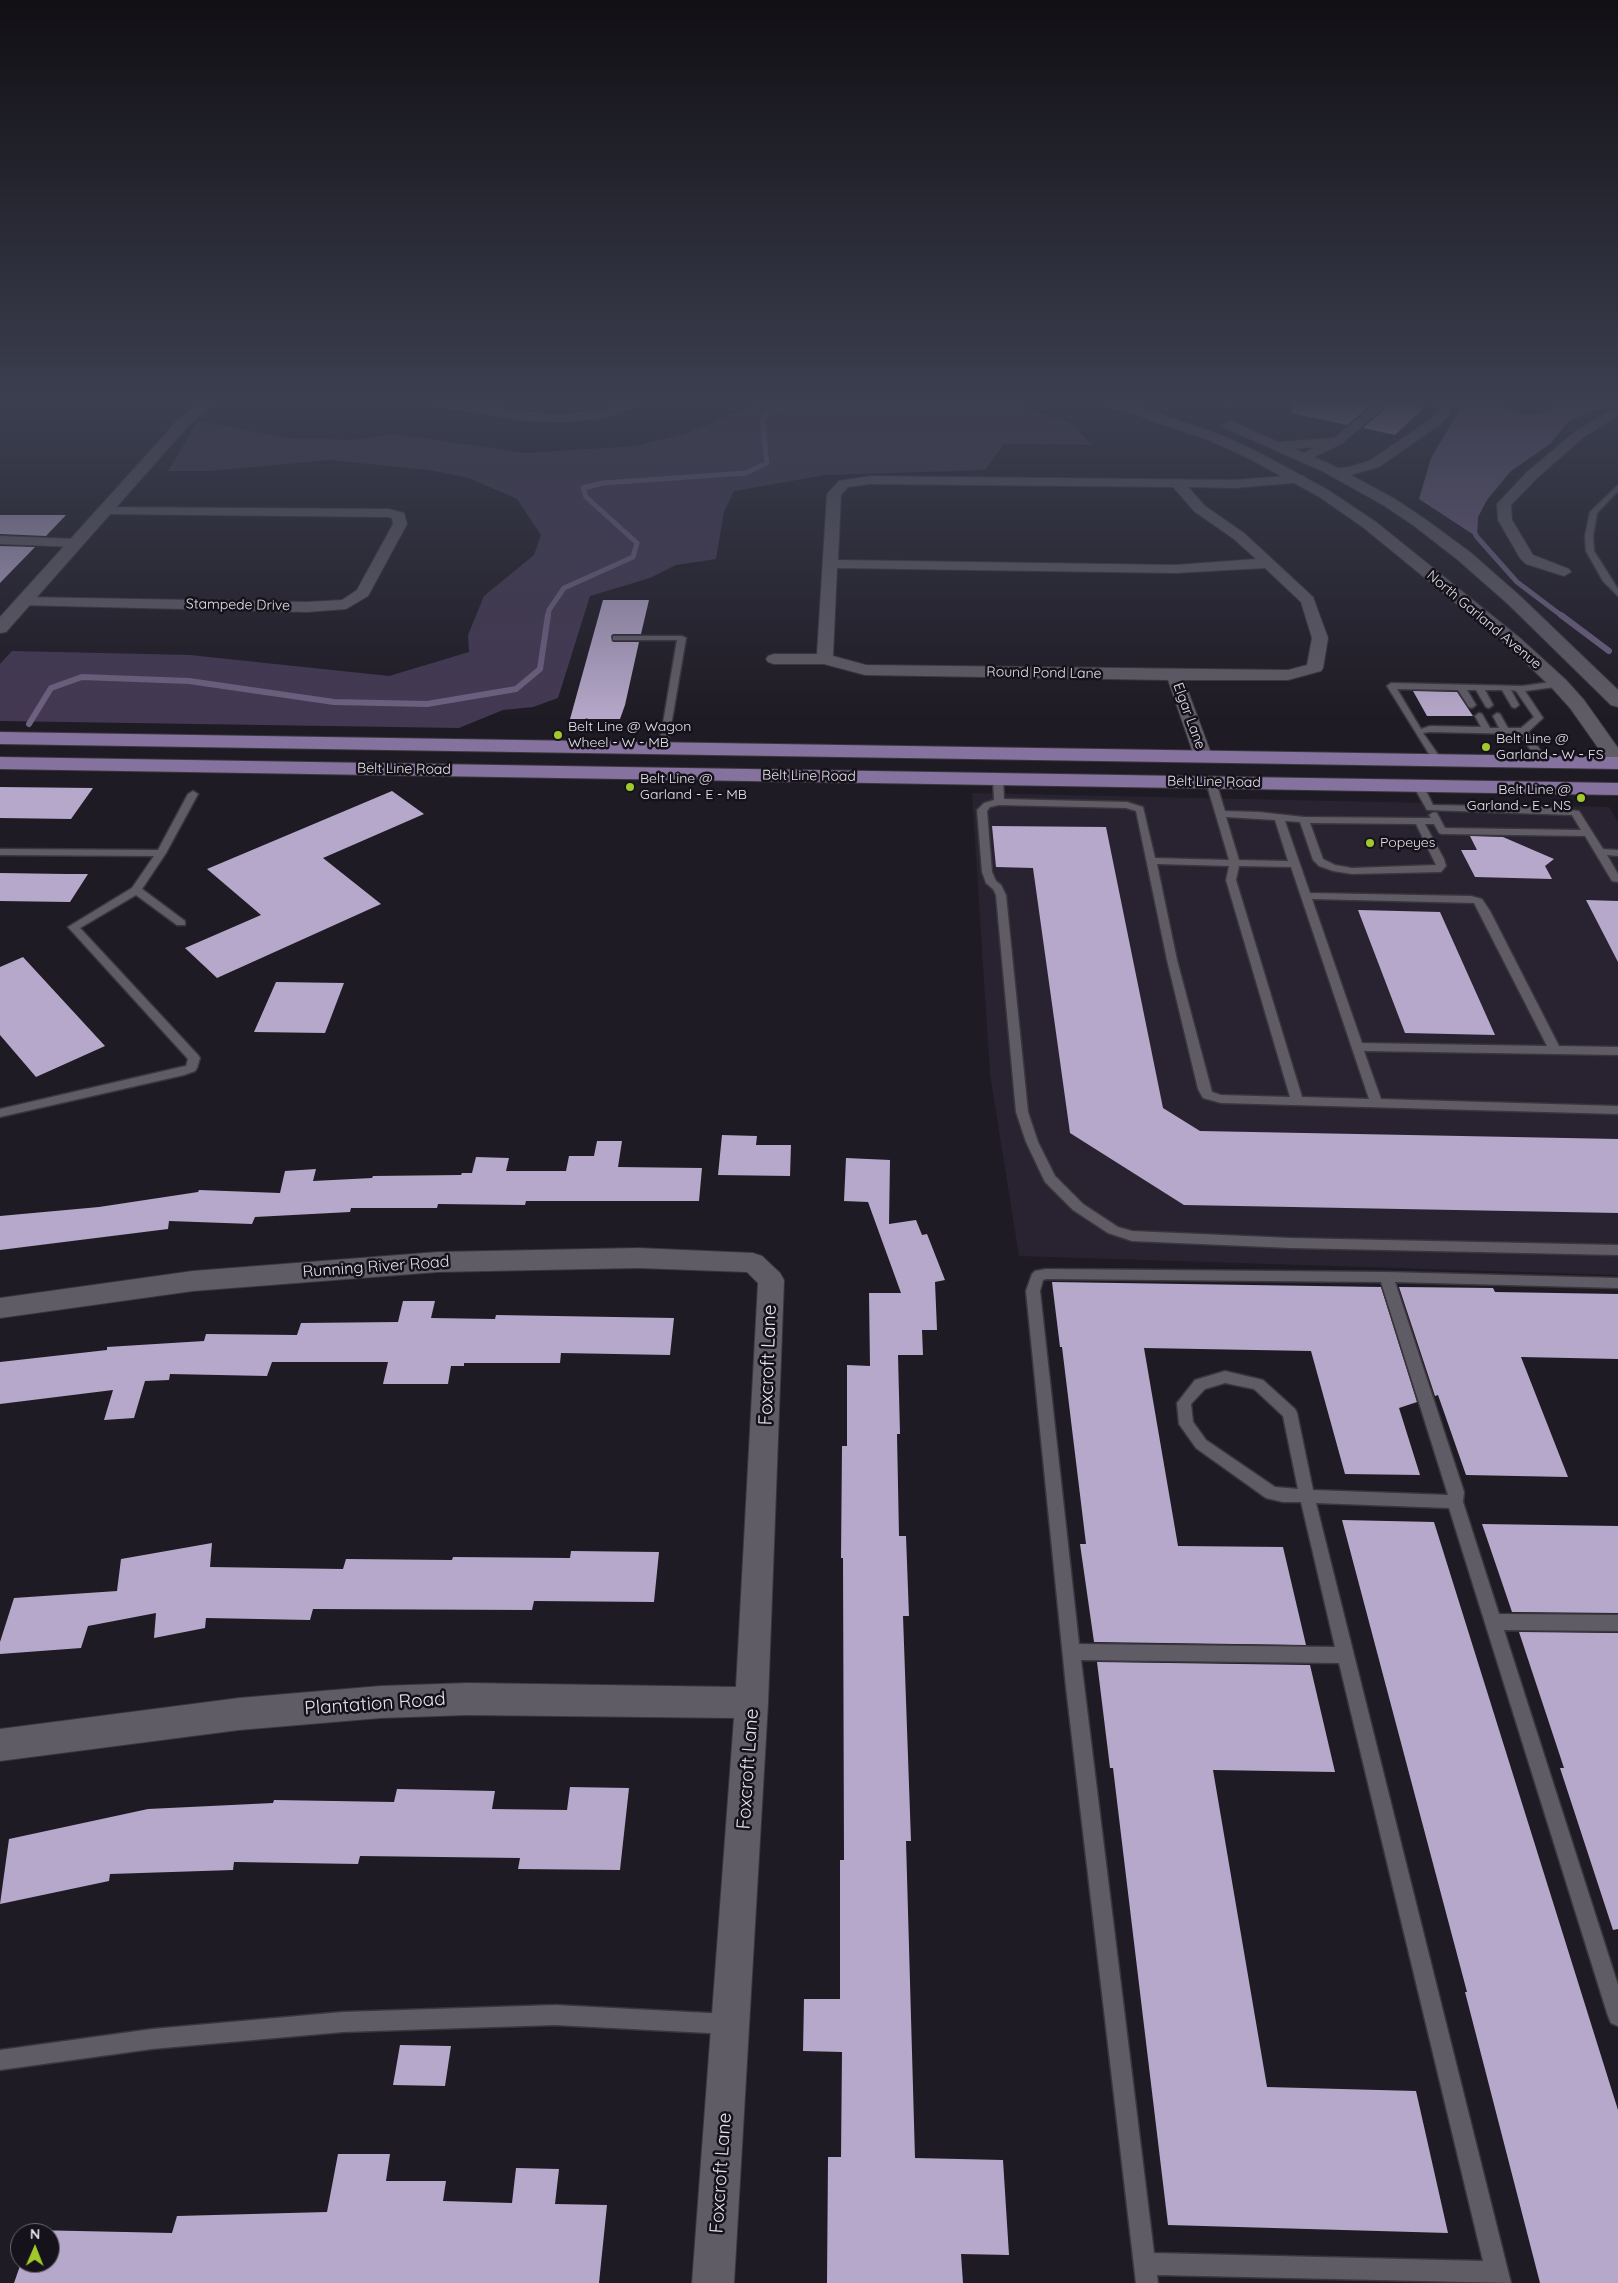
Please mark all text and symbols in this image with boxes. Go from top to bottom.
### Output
street label: North Garland Avenue [1423,567,1545,673]
street label: Stampede Drive [186,596,290,614]
street label: Round Pond Lane [986,664,1102,682]
street label: Elgar Lane [1169,681,1209,751]
place label: Belt Line @ Wagon Wheel - W - MB [568,719,691,752]
marker: Belt Line @ Wagon Wheel - W - MB [552,729,564,741]
place label: Belt Line @ Garland - W - FS [1496,731,1604,764]
marker: Belt Line @ Garland - W - FS [1480,741,1492,753]
street label: Belt Line Road [357,760,451,778]
street label: Belt Line Road [762,767,856,785]
place label: Belt Line @ Garland - E - MB [640,771,747,804]
street label: Belt Line Road [1167,773,1261,791]
marker: Belt Line @ Garland - E - MB [624,781,636,793]
place label: Belt Line @ Garland - E - NS [1467,782,1571,814]
marker: Belt Line @ Garland - E - NS [1575,792,1587,804]
place label: Popeyes [1380,835,1435,851]
marker: Popeyes [1364,837,1376,849]
street label: Running River Road [302,1252,450,1282]
street label: Foxcroft Lane [754,1304,782,1426]
street label: Plantation Road [304,1688,446,1720]
street label: Foxcroft Lane [732,1708,764,1830]
street label: Foxcroft Lane [705,2112,737,2234]
north arrow [10,2223,60,2273]
text: N [30,2225,41,2243]

